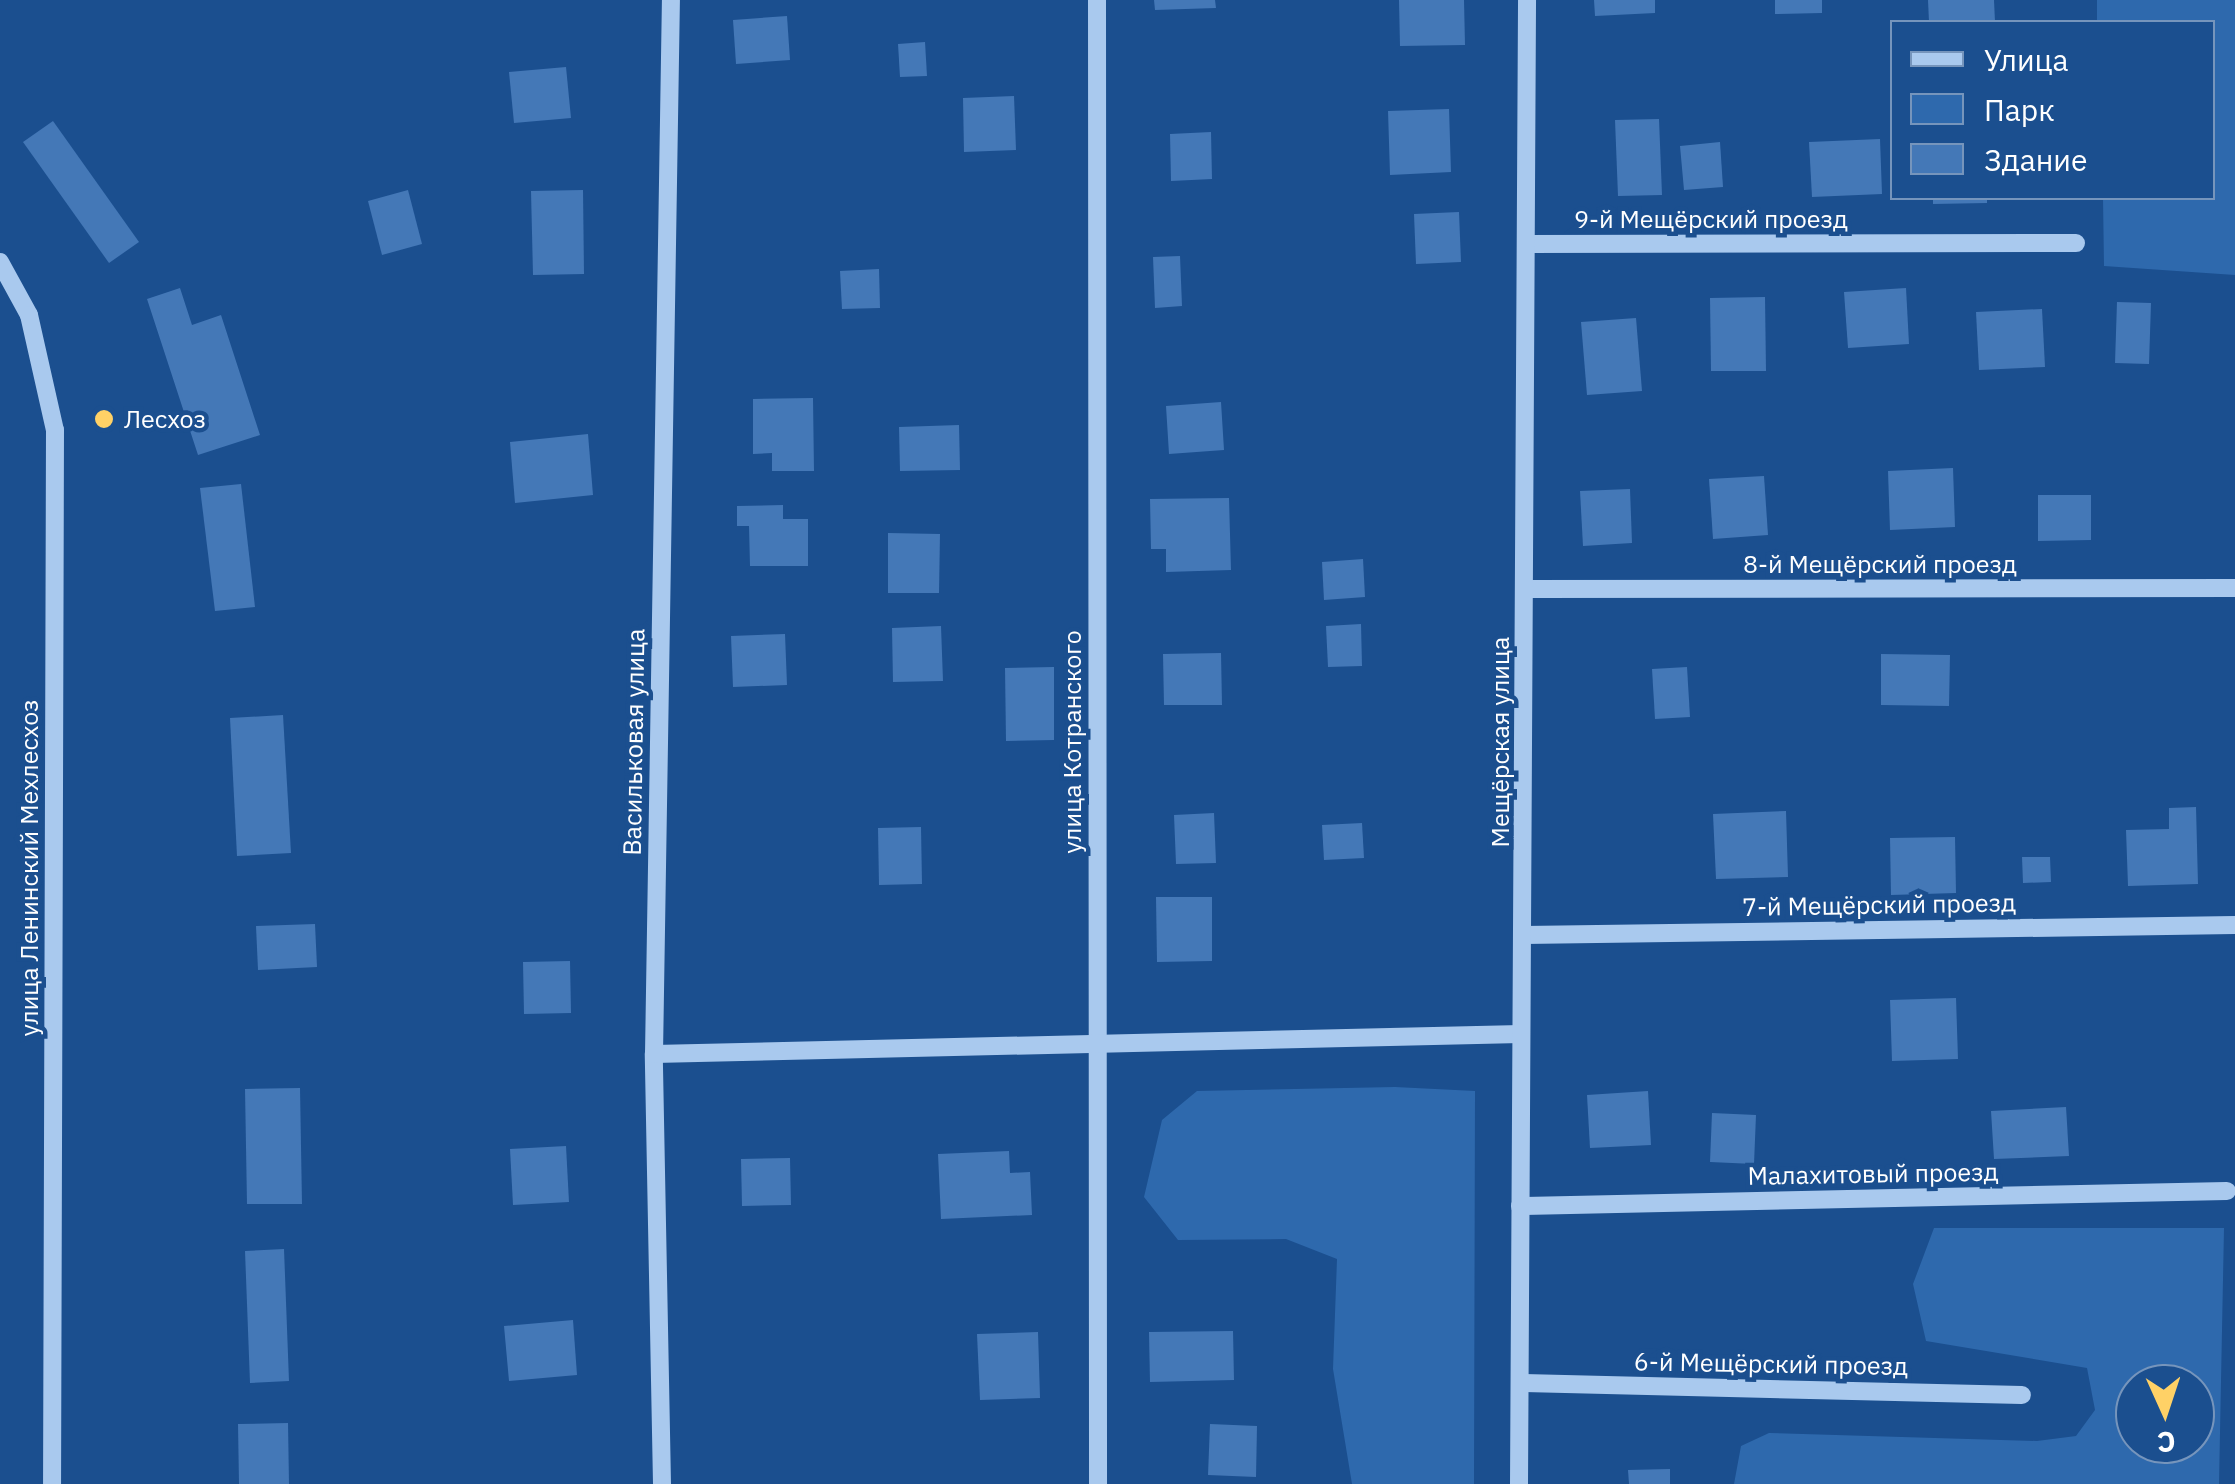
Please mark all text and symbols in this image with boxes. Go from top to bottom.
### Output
legend [1890,20,2215,200]
text: Улица [1984,40,2069,79]
text: Парк [1984,90,2055,129]
text: Здание [1984,140,2087,179]
street label: 9-й Мещёрский проезд [1574,204,1848,234]
place label: Лесхоз [124,404,206,434]
marker: Лесхоз [93,408,115,430]
street label: 8-й Мещёрский проезд [1743,549,2017,579]
street label: Васильковая улица [617,628,651,856]
street label: улица Котранского [1057,630,1087,854]
street label: Мещёрская улица [1485,637,1515,847]
street label: улица Ленинский Мехлесхоз [14,699,44,1037]
street label: 7-й Мещёрский проезд [1742,888,2016,922]
street label: Малахитовый проезд [1747,1157,1999,1191]
street label: 6-й Мещёрский проезд [1634,1347,1908,1381]
north arrow [2115,1364,2215,1464]
text: С [2156,1424,2177,1461]

